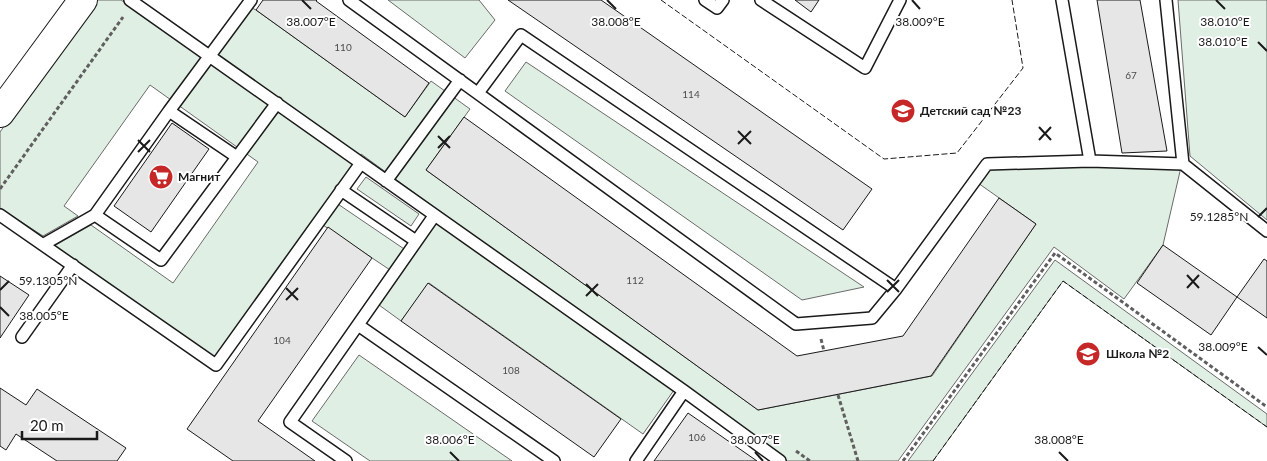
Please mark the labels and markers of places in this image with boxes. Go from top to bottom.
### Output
school or university icon: Детский сад №23 [890,98,916,124]
place label: Детский сад №23 [920,103,1021,118]
supermarket icon: Магнит [148,164,174,190]
place label: Магнит [178,169,221,184]
school or university icon: Школа №2 [1075,341,1101,367]
place label: Школа №2 [1106,346,1169,361]

